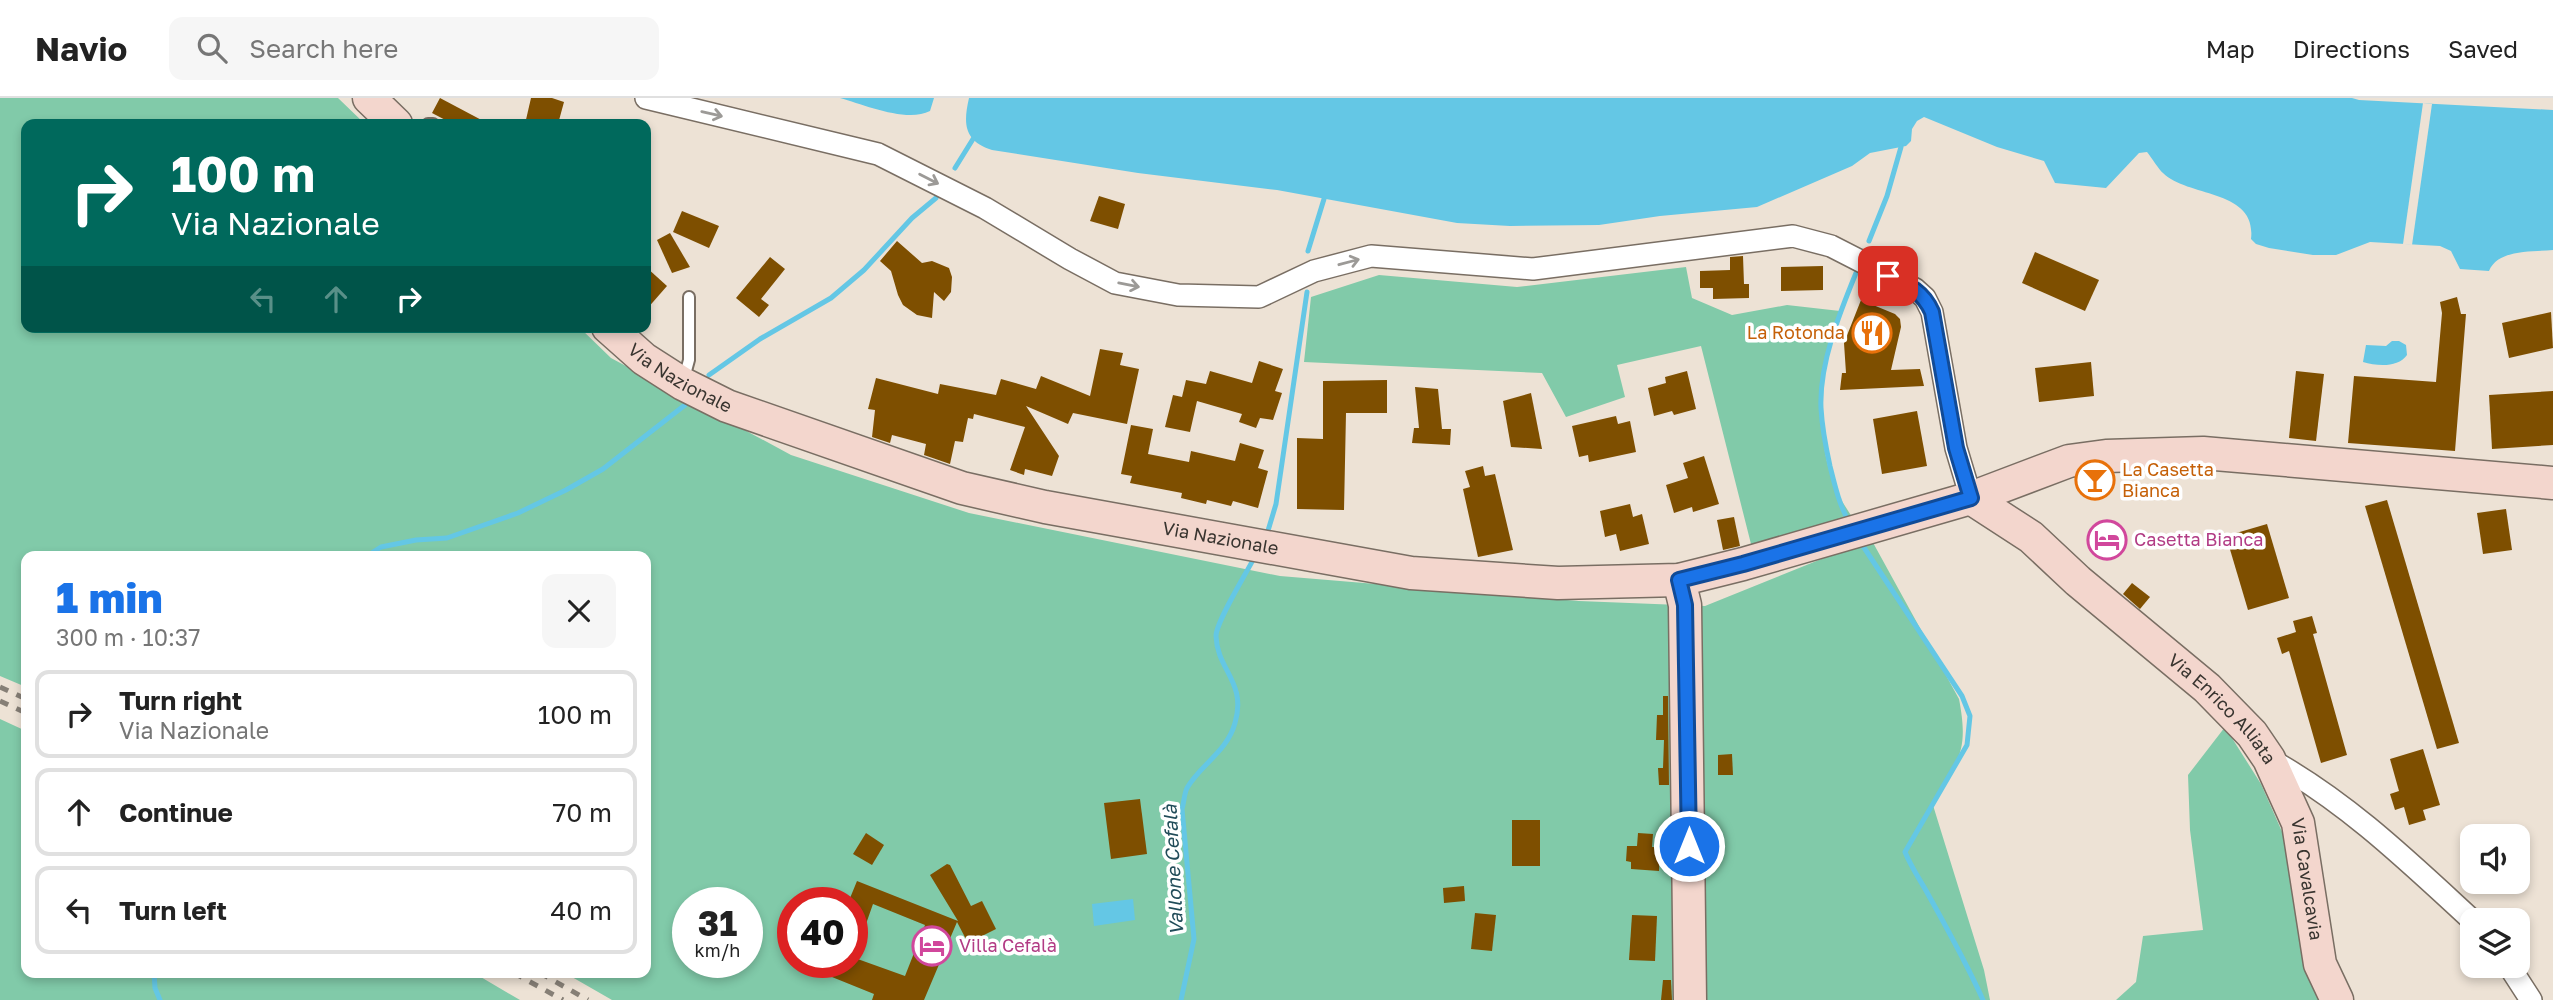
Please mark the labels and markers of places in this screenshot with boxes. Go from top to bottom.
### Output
pin [1858,246,1918,306]
restaurant icon: La Rotonda [1851,312,1893,354]
place label: La Rotonda [1747,321,1845,343]
place label: La Casetta Bianca [2122,458,2214,501]
bar icon: La Casetta Bianca [2074,459,2116,501]
hotel icon: Casetta Bianca [2086,519,2128,561]
place label: Casetta Bianca [2134,528,2263,550]
hotel icon: Villa Cefalà [911,925,953,967]
place label: Villa Cefalà [959,934,1057,956]

